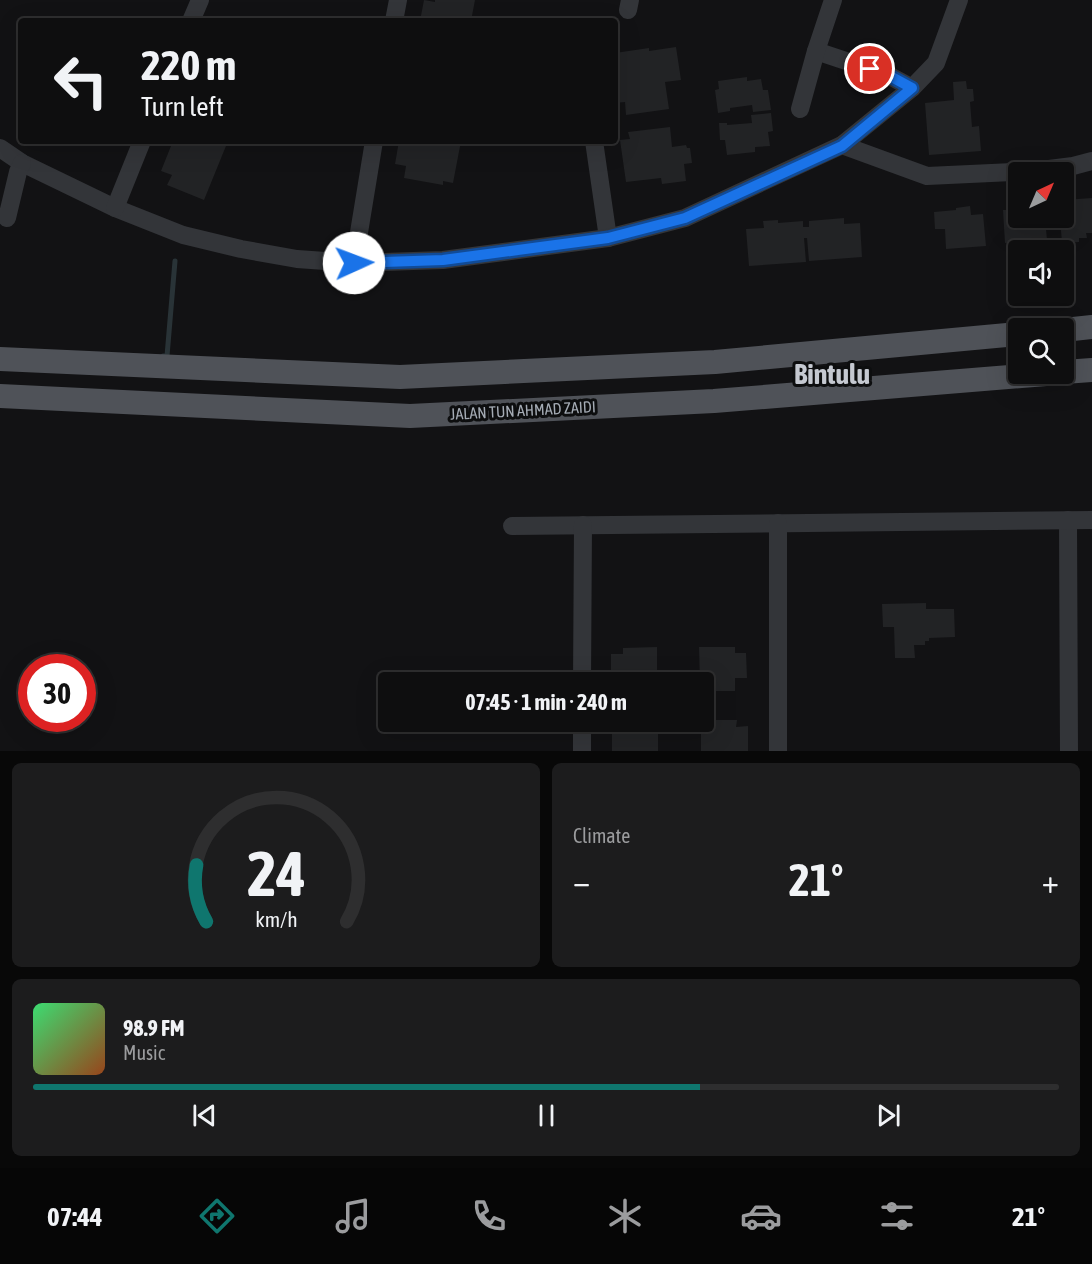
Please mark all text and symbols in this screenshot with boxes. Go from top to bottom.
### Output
text: 220 m [141,41,236,89]
icon: left [42,42,120,120]
pin [844,43,895,94]
icon: arrive [853,52,886,85]
text: Turn left [141,91,224,122]
north arrow [1008,162,1074,228]
map controls [1008,162,1074,384]
position arrow [322,231,386,295]
button: sound [1008,240,1074,306]
button: search [1008,318,1074,384]
district label: Bintulu [794,358,870,390]
street label: JALAN TUN AHMAD ZAIDI [450,397,596,423]
speed limit sign: 30 [18,654,96,732]
text: 07:45 · 1 min · 240 m [465,689,627,715]
text: Climate [573,824,630,847]
text: 24 [247,838,305,909]
text: 21° [789,854,843,906]
text: − [573,862,590,900]
text: + [1042,862,1059,900]
text: km/h [255,907,297,932]
text: 98.9 FM [123,1015,185,1041]
text: Music [123,1041,165,1064]
icon: previous [188,1099,221,1132]
icon: pause [530,1099,563,1132]
icon: next [872,1099,905,1132]
icon: directions [196,1195,238,1237]
icon: music [332,1195,374,1237]
icon: phone [468,1195,510,1237]
icon: climate [604,1195,646,1237]
icon: car [740,1195,782,1237]
icon: filters [876,1195,918,1237]
text: 07:44 [47,1201,103,1232]
text: 21° [1012,1201,1045,1232]

